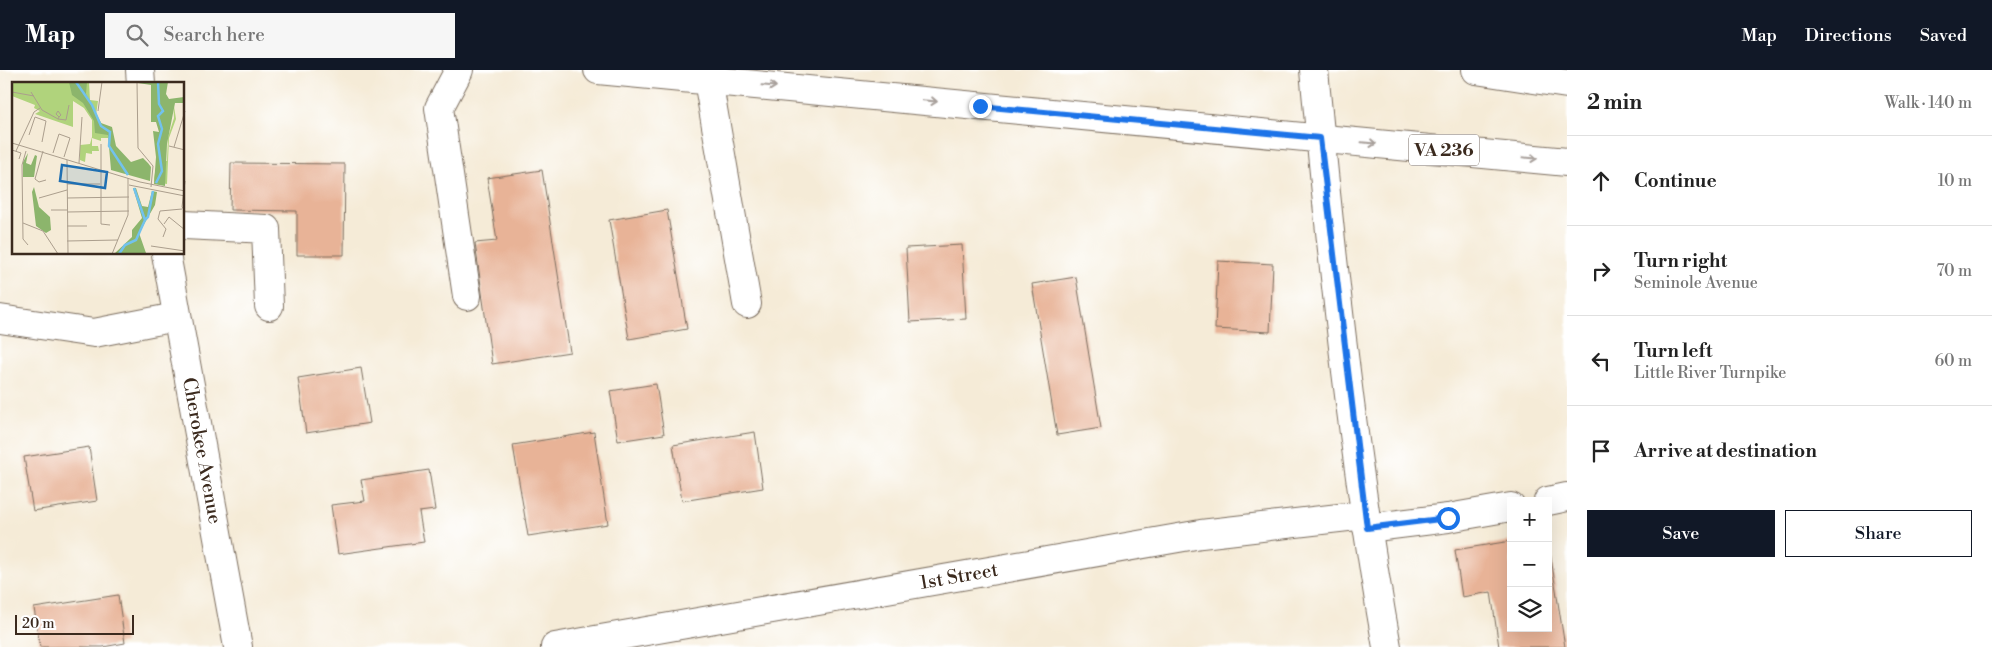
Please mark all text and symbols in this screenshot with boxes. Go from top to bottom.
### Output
search box [105,13,455,58]
text: Map [25,20,75,50]
icon: search [123,21,151,49]
text: Search here [163,23,265,47]
text: Map [1741,24,1777,47]
text: Directions [1805,24,1892,47]
text: Saved [1920,24,1967,47]
one-way arrow [760,81,776,91]
inset map [12,82,185,255]
text: 2 min [1587,90,1642,116]
text: Walk · 140 m [1884,93,1972,113]
route end [969,95,992,118]
one-way arrow [922,96,938,106]
road number: VA 236 [1409,134,1479,166]
one-way arrow [1360,138,1376,148]
one-way arrow [1522,153,1538,163]
icon: ahead [1587,167,1615,195]
text: Continue [1634,169,1717,193]
text: 10 m [1938,171,1972,191]
text: Turn right [1634,249,1727,273]
icon: right [1587,257,1615,285]
text: 70 m [1936,261,1972,281]
text: Seminole Avenue [1634,273,1758,293]
text: Turn left [1634,339,1713,363]
icon: left [1587,347,1615,375]
text: 60 m [1934,351,1972,371]
text: Little River Turnpike [1634,363,1786,383]
street label: Cherokee Avenue [177,376,227,526]
icon: arrive [1587,437,1615,465]
text: Arrive at destination [1634,439,1817,463]
map controls [1507,497,1552,632]
button: + [1507,497,1552,542]
route start [1437,507,1460,530]
button: Save [1587,510,1775,557]
button: Share [1785,510,1972,557]
button: − [1507,542,1552,587]
street label: 1st Street [918,558,1000,595]
button: layers [1507,587,1552,632]
scale bar [15,612,134,635]
text: 20 m [22,615,54,633]

